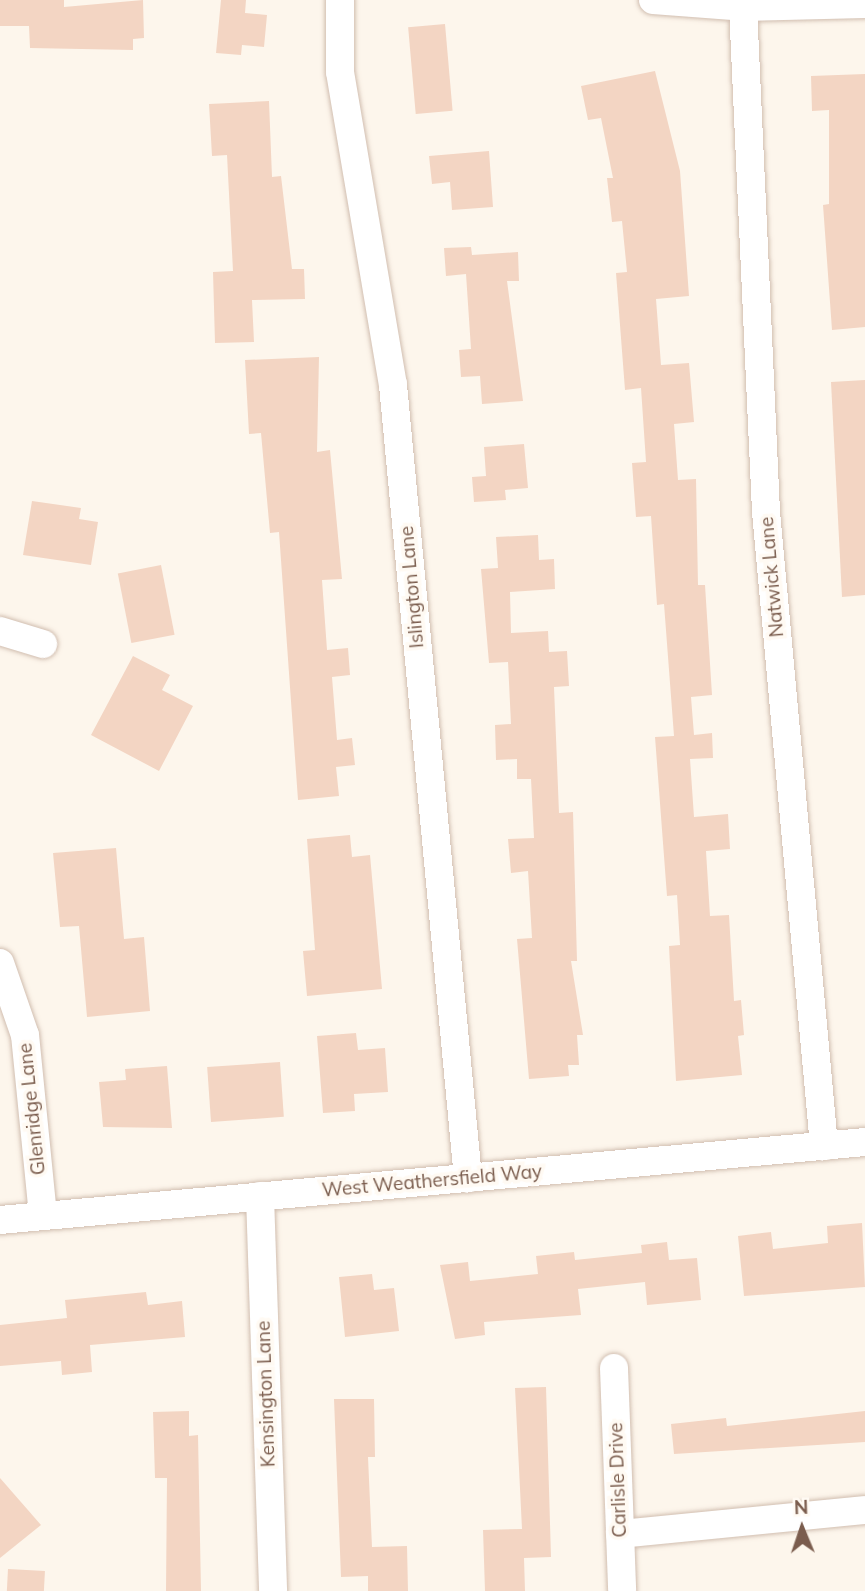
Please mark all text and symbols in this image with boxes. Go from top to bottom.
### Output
street label: Natwick Lane [755,516,789,638]
street label: Islington Lane [395,525,429,649]
street label: Glenridge Lane [14,1042,50,1176]
street label: West Weathersfield Way [321,1160,543,1202]
street label: Kensington Lane [252,1320,280,1468]
street label: Carlisle Drive [605,1422,631,1538]
north arrow [767,1493,837,1563]
text: N [794,1495,809,1519]

